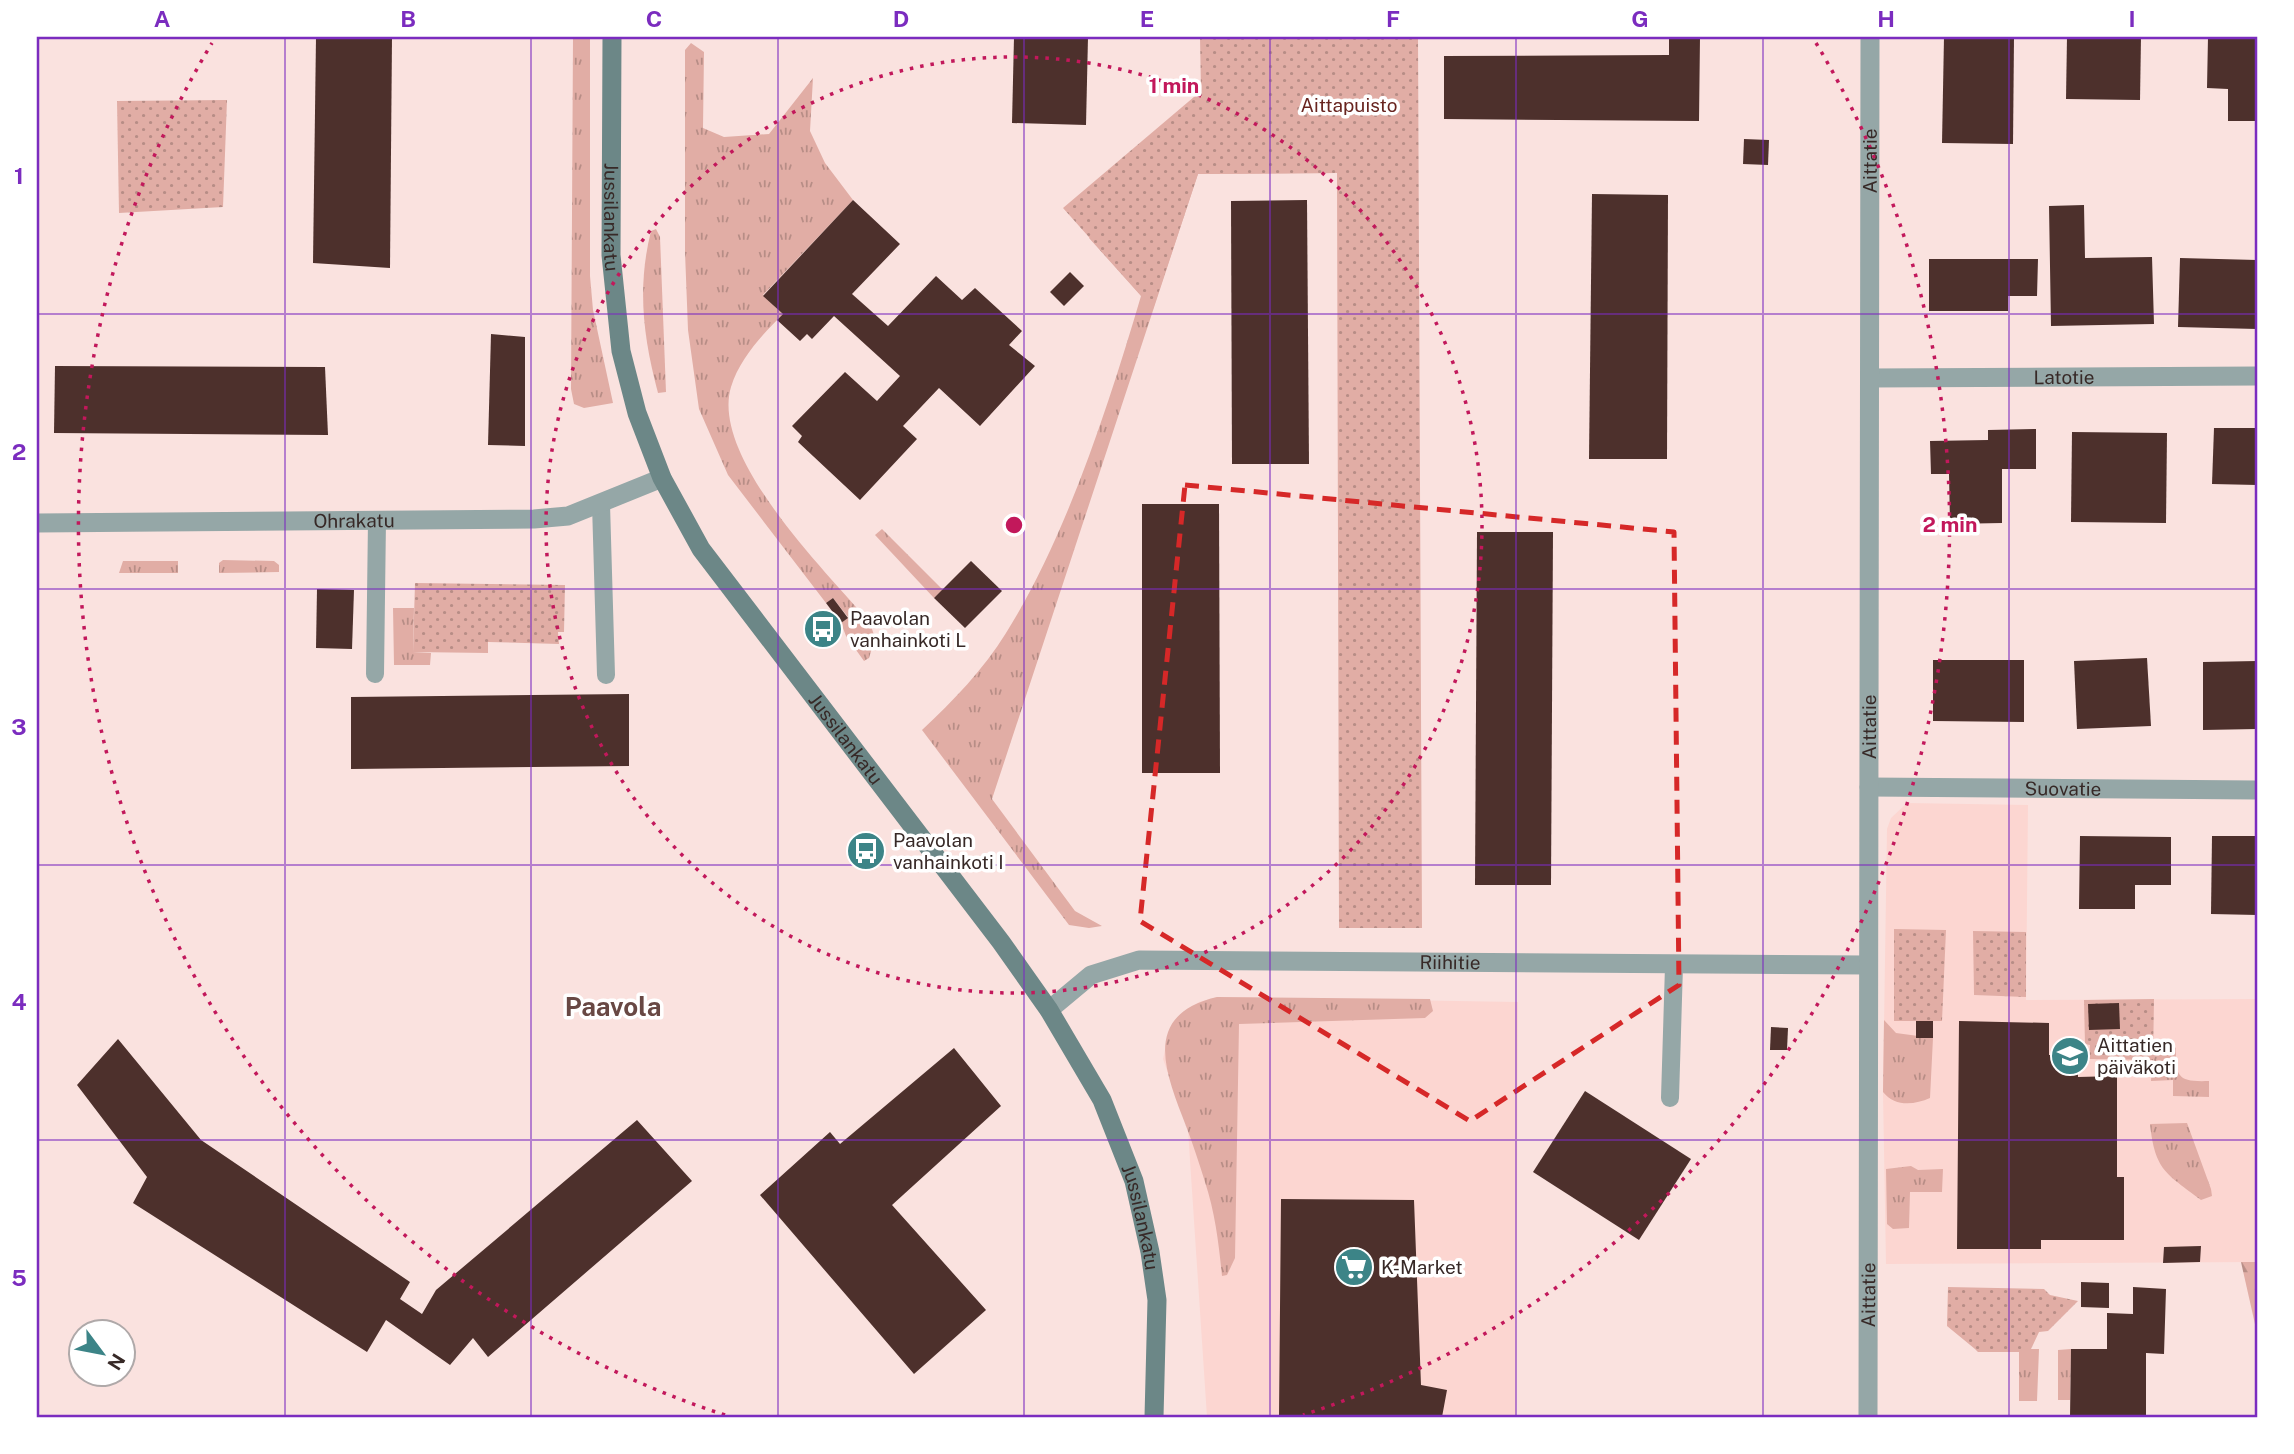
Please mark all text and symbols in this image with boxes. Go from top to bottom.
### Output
text: A [154,5,171,32]
text: B [400,5,416,32]
text: C [646,5,662,32]
text: D [893,5,909,32]
text: E [1140,5,1154,32]
text: F [1386,5,1400,32]
text: G [1631,5,1649,32]
text: H [1877,5,1895,32]
text: I [2128,5,2136,32]
text: 1 min [1149,73,1199,98]
park label: Aittapuisto [1301,94,1397,116]
street label: Aittatie [1859,128,1881,194]
text: 1 [14,162,24,189]
street label: Jussilankatu [600,163,624,272]
street label: Latotie [2033,366,2095,388]
text: 2 [12,438,26,465]
street label: Ohrakatu [313,509,395,532]
text: 2 min [1922,512,1978,537]
centre of rings [1002,513,1026,537]
place label: Paavolan vanhainkoti L [850,607,966,651]
bus stop icon: Paavolan vanhainkoti L [802,608,844,650]
street label: Jussilankatu [804,689,888,789]
street label: Aittatie [1858,694,1880,760]
text: 3 [11,713,27,740]
street label: Suovatie [2025,777,2101,800]
place label: Paavolan vanhainkoti I [893,829,1004,873]
bus stop icon: Paavolan vanhainkoti I [845,830,887,872]
street label: Riihitie [1419,951,1481,973]
text: 4 [11,988,27,1015]
district label: Paavola [565,991,661,1022]
place label: Aittatien päiväkoti [2097,1034,2176,1078]
school or university icon: Aittatien päiväkoti [2049,1035,2091,1077]
street label: Jussilankatu [1117,1161,1163,1271]
supermarket icon: K-Market [1333,1246,1375,1288]
place label: K-Market [1381,1256,1463,1278]
street label: Aittatie [1857,1262,1879,1328]
text: 5 [11,1264,27,1291]
north arrow [66,1318,136,1388]
text: N [103,1350,130,1374]

